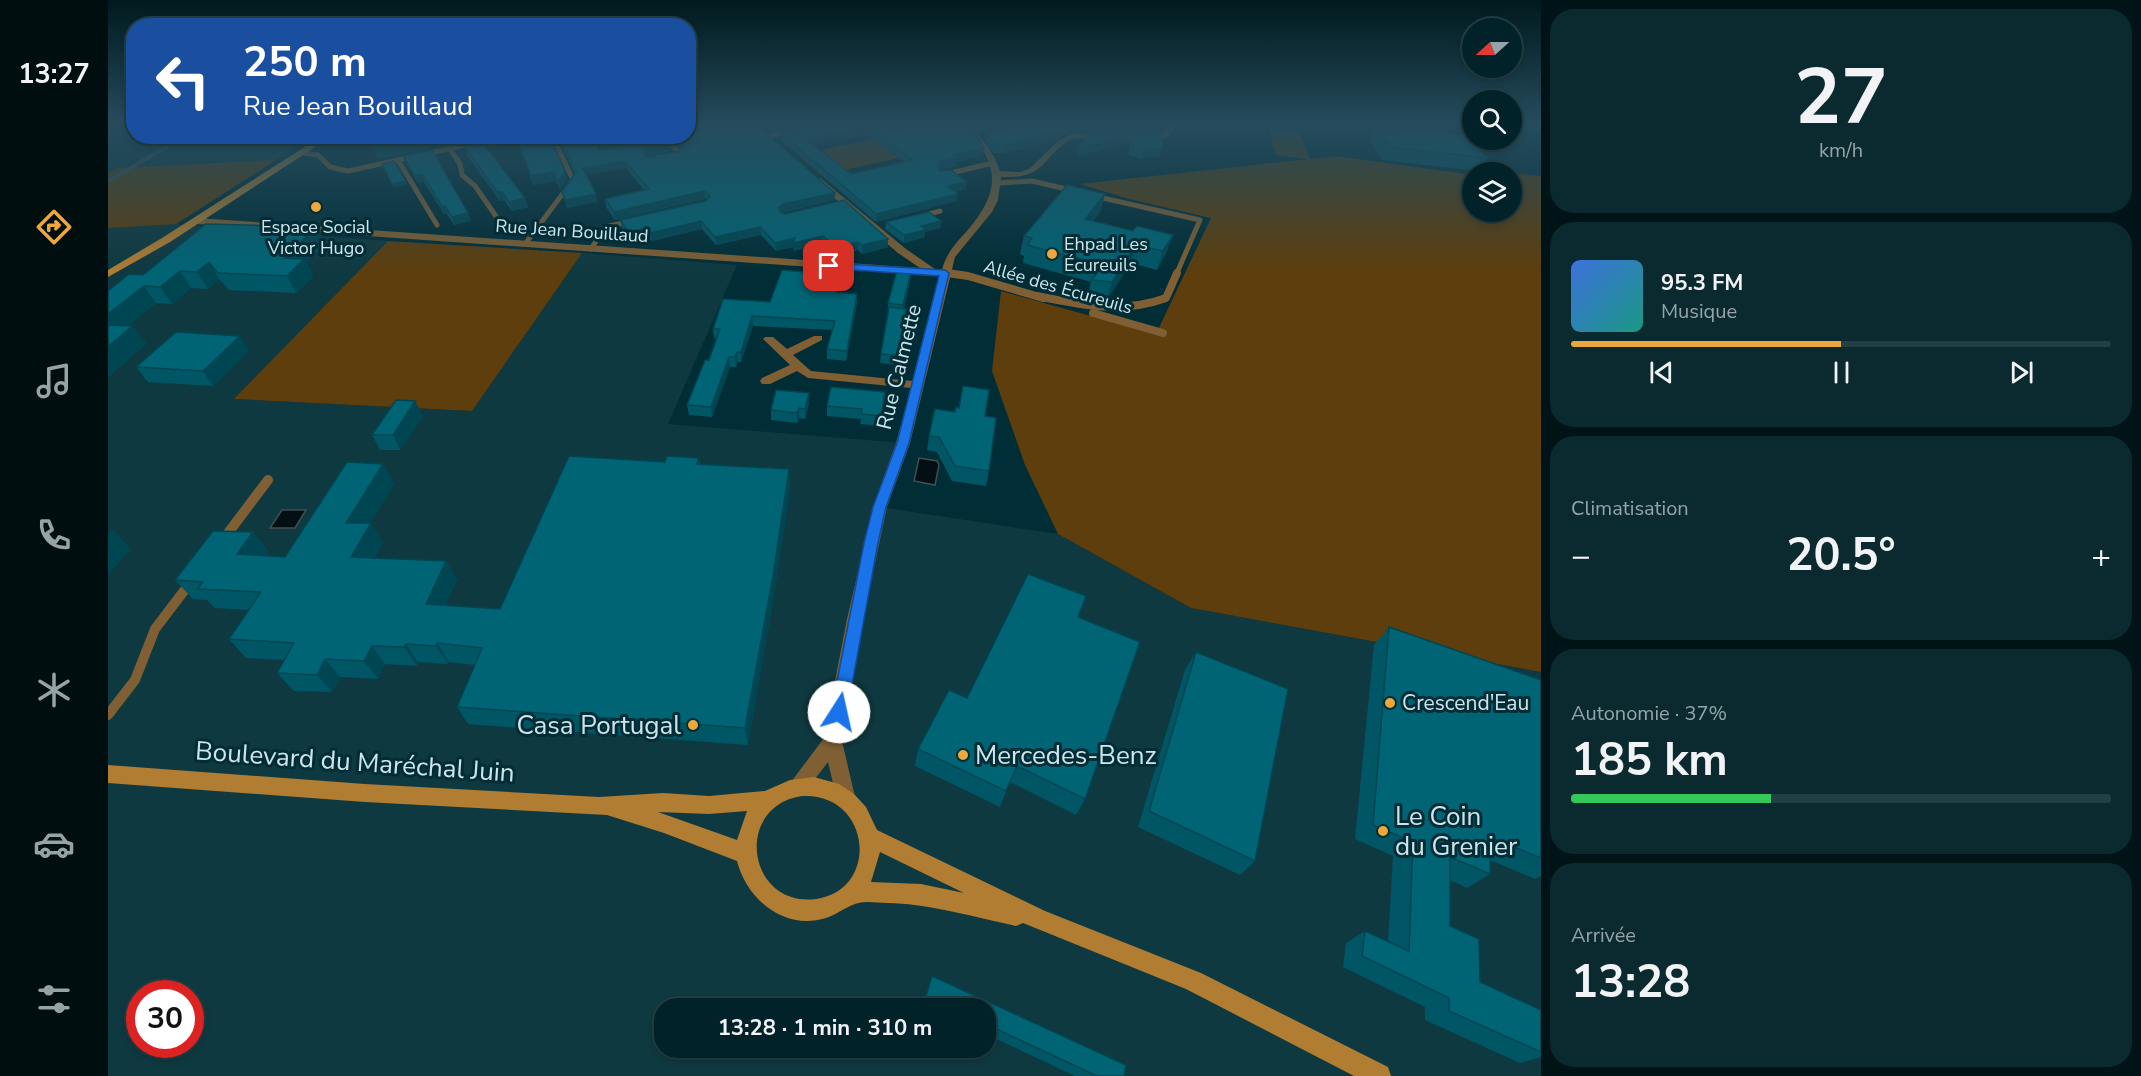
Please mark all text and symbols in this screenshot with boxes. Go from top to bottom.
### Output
north arrow [1462,18,1522,78]
map controls [1462,18,1522,222]
text: 250 m [243,34,367,91]
icon: left [144,42,222,120]
text: 27 [1794,44,1888,151]
text: 13:27 [18,56,90,93]
text: Rue Jean Bouillaud [243,88,473,125]
button: search [1462,90,1522,150]
text: km/h [1819,137,1863,164]
button: layers [1462,162,1522,222]
marker: Espace Social Victor Hugo [309,200,323,214]
icon: directions [33,206,75,248]
street label: Rue Jean Bouillaud [495,214,649,248]
place label: Espace Social Victor Hugo [261,215,372,260]
place label: Ehpad Les Écureuils [1064,232,1148,277]
pin [803,240,854,291]
marker: Ehpad Les Écureuils [1045,247,1059,261]
icon: arrive [812,249,845,282]
street label: Allée des Écureuils [981,254,1135,320]
text: 95.3 FM [1661,268,1743,298]
text: Musique [1661,298,1737,325]
street label: Rue Calmette [870,301,928,433]
icon: previous [1645,356,1678,389]
icon: pause [1825,356,1858,389]
icon: next [2005,356,2038,389]
icon: music [33,360,75,402]
text: Climatisation [1571,495,1689,522]
icon: phone [33,514,75,556]
text: 20.5° [1786,525,1896,586]
text: − [1571,534,1591,579]
text: + [2091,534,2111,579]
icon: climate [33,669,75,711]
position arrow [807,680,871,744]
place label: Crescend'Eau [1402,689,1529,717]
marker: Crescend'Eau [1383,696,1397,710]
text: Autonomie · 37% [1571,700,1727,727]
place label: Casa Portugal [516,708,681,743]
marker: Casa Portugal [686,718,700,732]
text: 185 km [1571,730,1728,791]
street label: Boulevard du Maréchal Juin [194,733,516,791]
place label: Mercedes-Benz [975,738,1157,773]
marker: Mercedes-Benz [956,748,970,762]
place label: Le Coin du Grenier [1395,799,1518,864]
icon: car [33,823,75,865]
marker: Le Coin du Grenier [1376,824,1390,838]
text: Arrivée [1571,922,1636,949]
text: 13:28 [1571,952,1690,1013]
icon: filters [33,978,75,1020]
speed limit sign: 30 [126,980,204,1058]
text: 13:28 · 1 min · 310 m [718,1013,932,1043]

